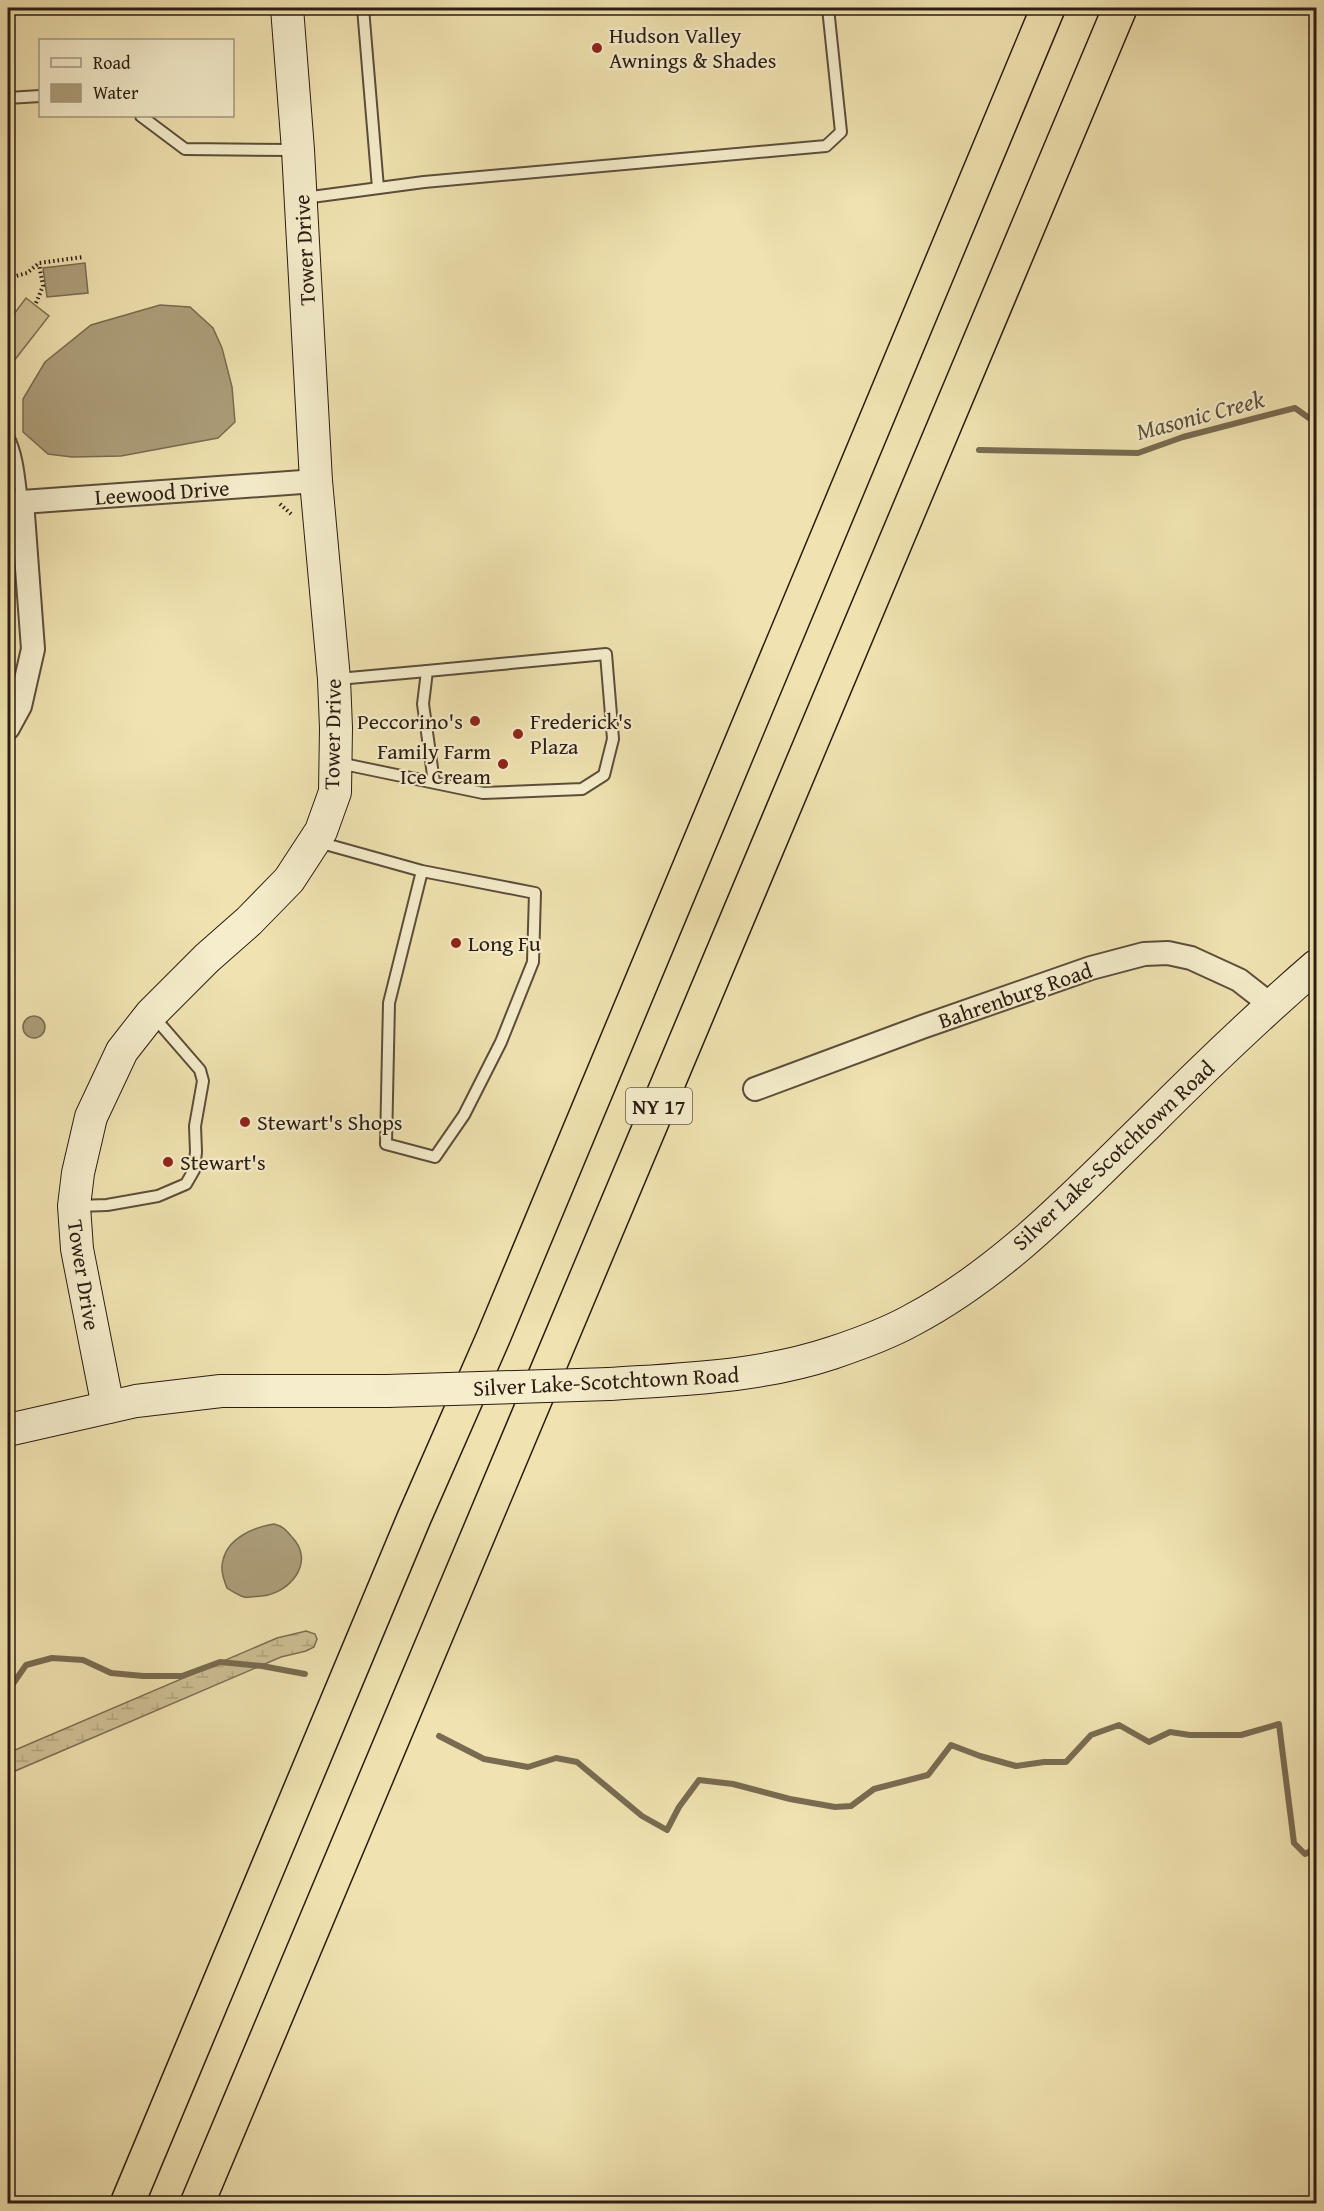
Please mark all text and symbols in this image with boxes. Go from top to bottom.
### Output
place label: Hudson Valley Awnings & Shades [609,19,777,76]
legend [39,39,234,117]
marker: Hudson Valley Awnings & Shades [590,41,604,55]
text: Road [93,49,131,76]
text: Water [93,79,139,106]
street label: Tower Drive [285,194,323,306]
water label: Masonic Creek [1132,381,1268,449]
street label: Leewood Drive [94,471,230,513]
street label: Tower Drive [315,678,349,790]
place label: Peccorino's [357,705,463,737]
place label: Frederick's Plaza [530,705,632,762]
marker: Peccorino's [468,714,482,728]
marker: Frederick's Plaza [511,727,525,741]
place label: Family Farm Ice Cream [377,735,491,792]
marker: Family Farm Ice Cream [496,757,510,771]
place label: Long Fu [468,927,541,959]
marker: Long Fu [449,936,463,950]
street label: Bahrenburg Road [934,954,1096,1036]
street label: Silver Lake-Scotchtown Road [1005,1052,1221,1257]
road number: NY 17 [626,1088,692,1124]
place label: Stewart's Shops [257,1106,403,1138]
marker: Stewart's Shops [238,1115,252,1129]
place label: Stewart's [180,1146,266,1178]
marker: Stewart's [161,1155,175,1169]
street label: Tower Drive [60,1218,108,1332]
street label: Silver Lake-Scotchtown Road [472,1358,740,1404]

